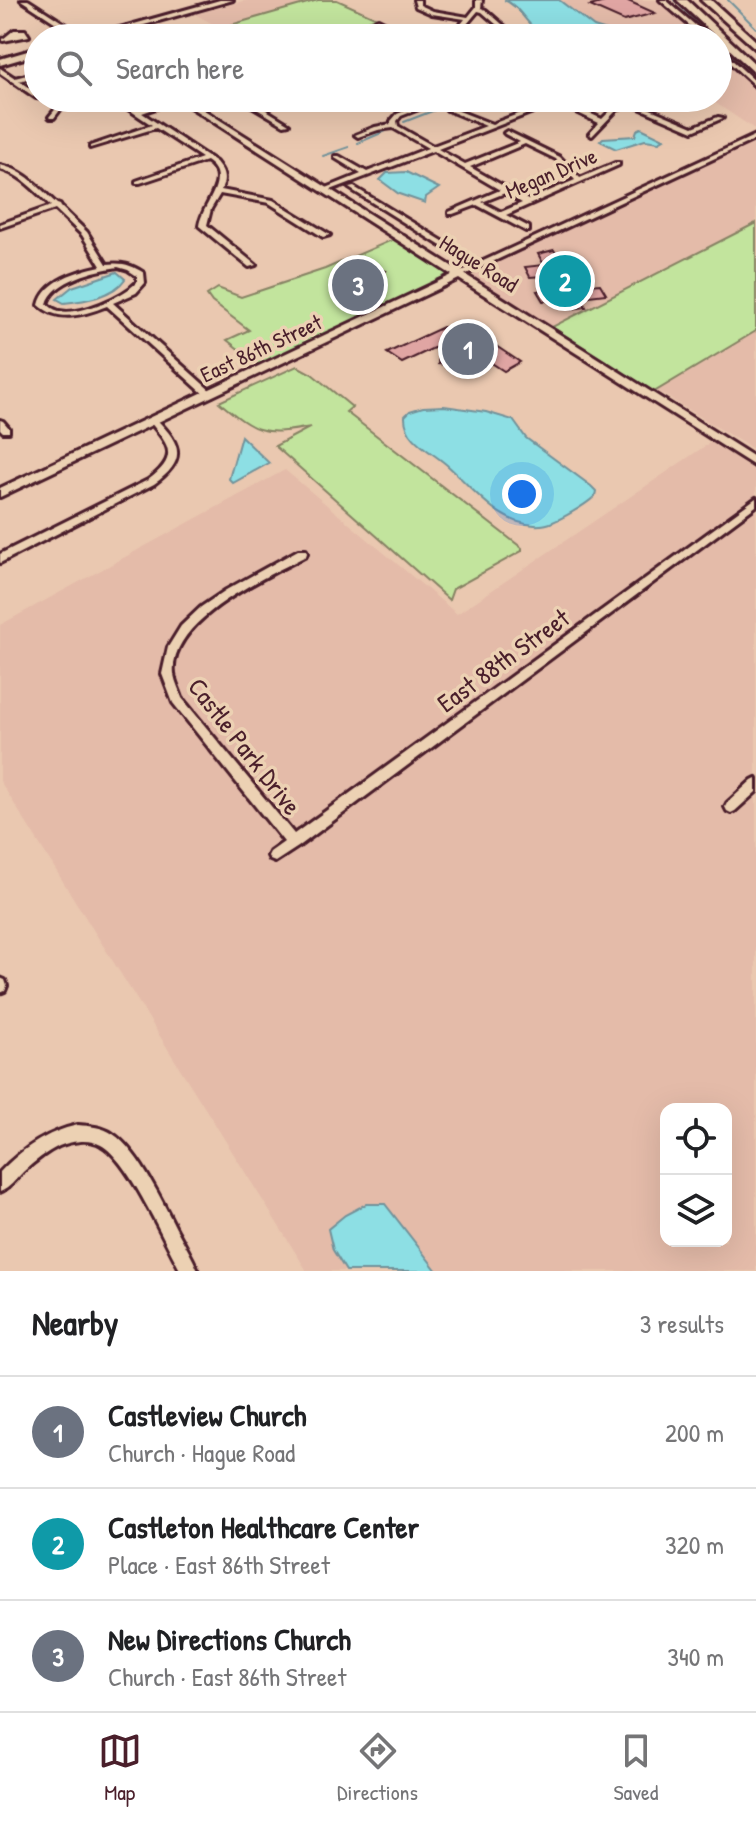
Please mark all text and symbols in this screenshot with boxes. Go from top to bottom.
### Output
search box [24,24,732,112]
icon: search [52,46,96,90]
text: Search here [116,48,244,88]
street label: Megan Drive [501,140,602,206]
street label: Hague Road [434,227,524,299]
pin: 2 [539,251,591,311]
pin: 3 [332,255,384,315]
street label: East 86th Street [195,307,327,389]
pin: 1 [442,319,494,379]
your location [502,474,542,514]
street label: East 88th Street [430,600,577,720]
street label: Castle Park Drive [180,670,310,822]
map controls [660,1103,732,1247]
button: locate [660,1103,732,1175]
button: layers [660,1175,732,1247]
text: Nearby [32,1300,118,1346]
text: 3 results [640,1306,724,1341]
text: Castleview Church [108,1395,306,1435]
text: 1 [53,1415,63,1450]
text: 200 m [665,1415,724,1450]
text: Church · Hague Road [108,1435,295,1470]
text: Castleton Healthcare Center [108,1507,419,1547]
text: 2 [52,1527,64,1562]
text: 320 m [665,1527,724,1562]
text: Place · East 86th Street [108,1547,330,1582]
text: New Directions Church [108,1619,351,1659]
text: 3 [52,1639,64,1674]
text: 340 m [667,1639,724,1674]
text: Church · East 86th Street [108,1659,346,1694]
tab: Map [98,1729,142,1807]
tab: Directions [337,1729,418,1807]
tab: Saved [613,1729,658,1807]

